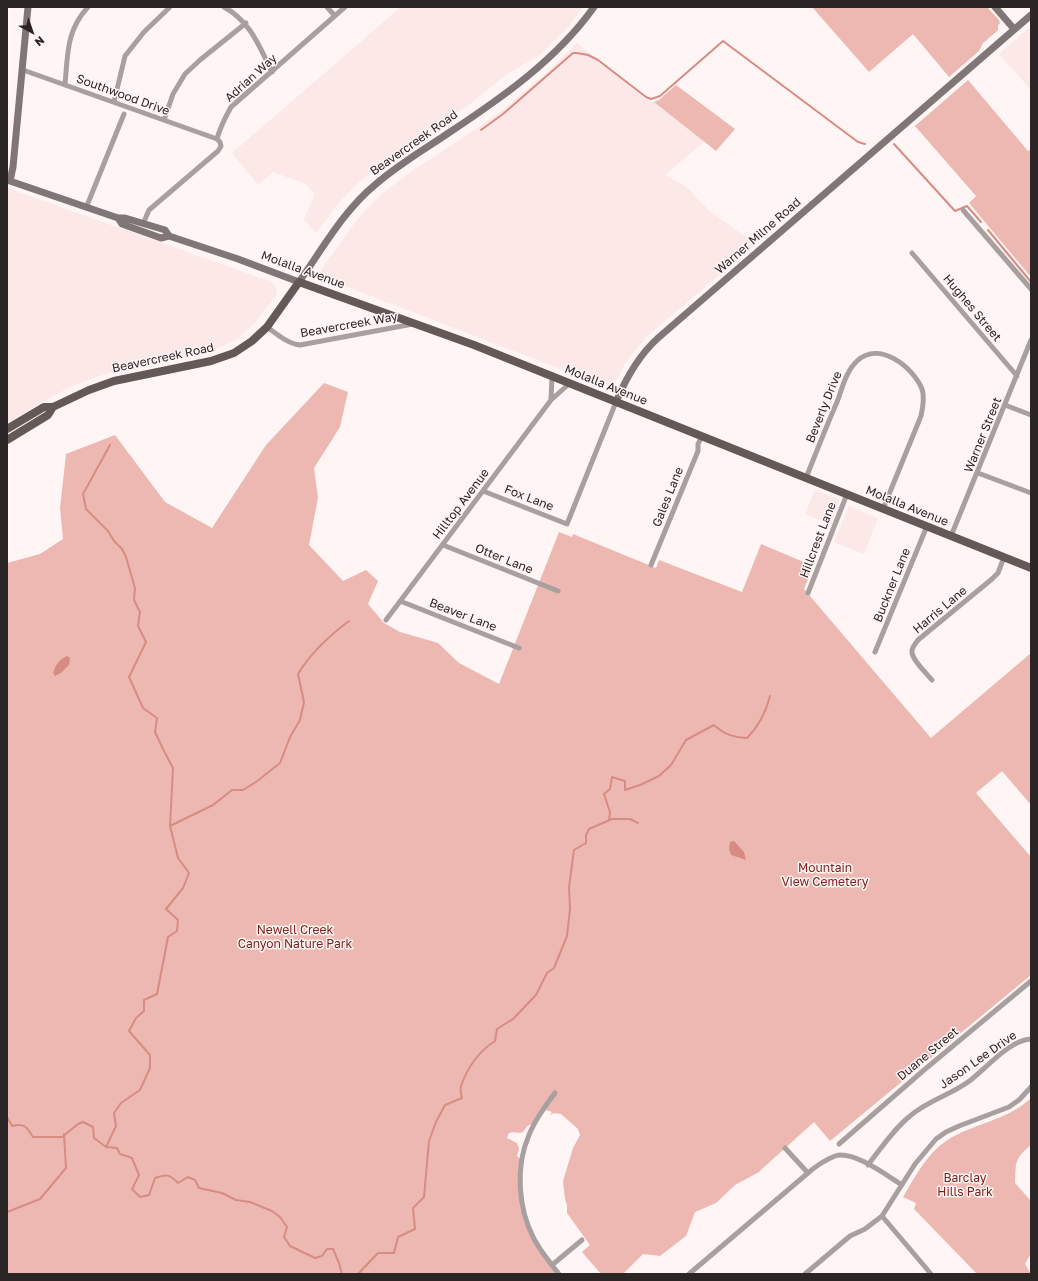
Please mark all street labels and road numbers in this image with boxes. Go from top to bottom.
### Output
street label: Adrian Way [222,51,280,105]
street label: Southwood Drive [74,71,172,119]
street label: Beavercreek Road [367,107,461,179]
street label: Warner Milne Road [712,195,804,277]
street label: Molalla Avenue [259,248,347,292]
street label: Hughes Street [940,272,1004,344]
street label: Beavercreek Way [299,309,399,341]
street label: Beavercreek Road [111,340,215,376]
street label: Molalla Avenue [563,362,649,408]
street label: Beverly Drive [803,369,845,445]
street label: Warner Street [961,395,1005,475]
street label: Gales Lane [649,465,687,529]
street label: Hilltop Avenue [430,466,492,542]
street label: Fox Lane [502,482,556,514]
street label: Molalla Avenue [864,483,950,529]
street label: Hillcrest Lane [797,500,839,580]
street label: Otter Lane [473,541,535,577]
street label: Buckner Lane [871,546,913,624]
street label: Harris Lane [910,583,970,637]
street label: Beaver Lane [427,596,499,634]
street label: Duane Street [895,1024,961,1084]
street label: Jason Lee Drive [937,1028,1019,1092]

